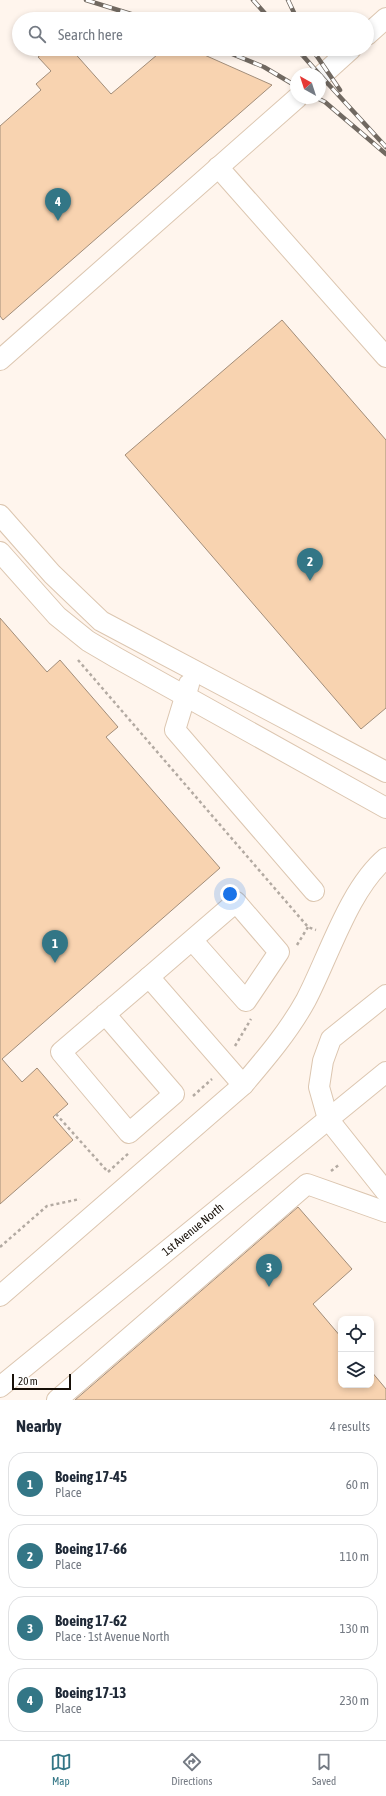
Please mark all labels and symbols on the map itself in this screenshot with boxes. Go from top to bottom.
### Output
north arrow [290,68,326,104]
pin: 4 [45,188,71,221]
pin: 2 [297,548,323,581]
your location [220,884,240,904]
pin: 1 [42,930,68,963]
street label: 1st Avenue North [159,1200,227,1259]
pin: 3 [256,1254,282,1287]
scale bar [12,1372,71,1391]

